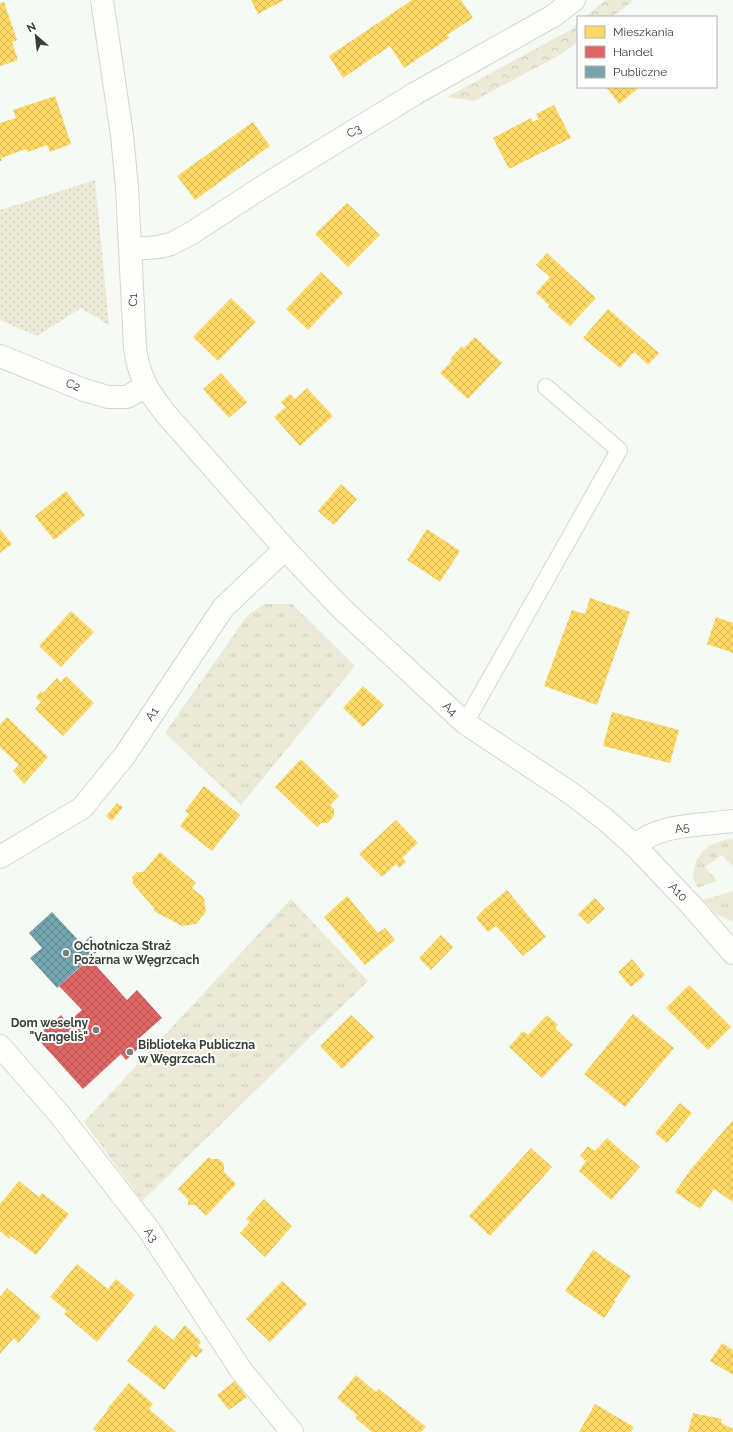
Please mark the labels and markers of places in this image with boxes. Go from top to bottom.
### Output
place label: Ochotnicza Straż Pożarna w Węgrzcach [74,939,200,967]
marker: Ochotnicza Straż Pożarna w Węgrzcach [61,948,71,958]
place label: Dom weselny "Vangelis" [11,1016,88,1044]
marker: Dom weselny "Vangelis" [91,1025,101,1035]
place label: Biblioteka Publiczna w Węgrzcach [138,1038,255,1066]
marker: Biblioteka Publiczna w Węgrzcach [125,1047,135,1057]

